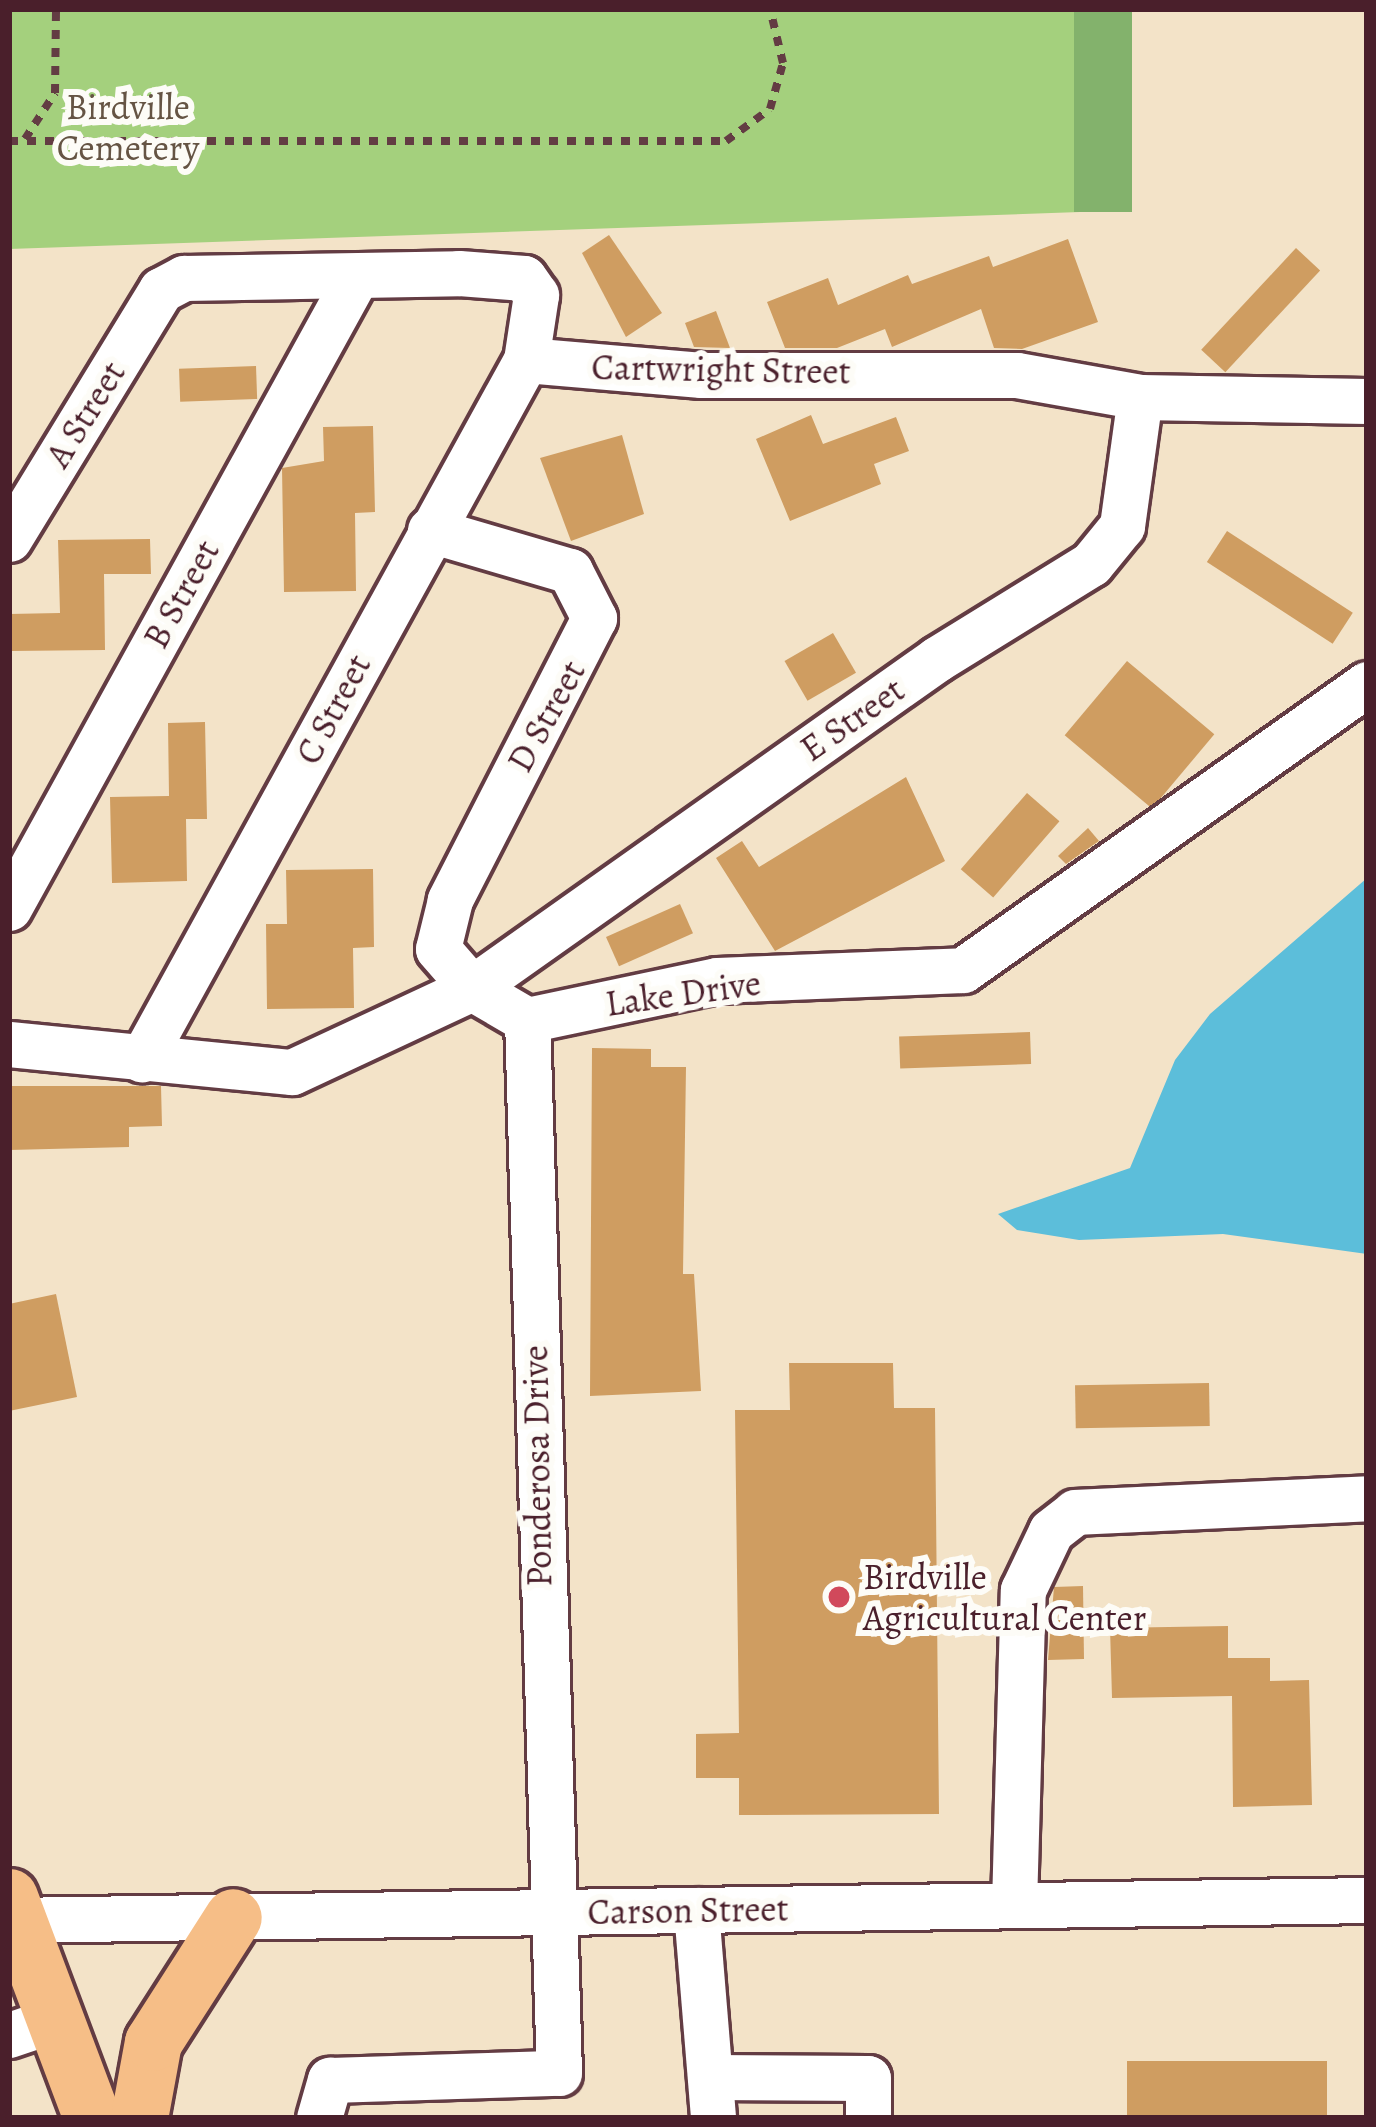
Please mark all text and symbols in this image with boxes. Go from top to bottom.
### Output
park label: Birdville Cemetery [57,84,199,169]
street label: Cartwright Street [591,345,851,393]
street label: A Street [36,353,134,475]
street label: B Street [134,532,228,656]
street label: C Street [286,647,380,771]
street label: D Street [498,653,594,779]
street label: E Street [792,668,912,770]
street label: Lake Drive [603,961,763,1025]
street label: Ponderosa Drive [513,1345,561,1587]
place label: Birdville Agricultural Center [863,1554,1146,1639]
marker: Birdville Agricultural Center [826,1584,852,1610]
street label: Carson Street [587,1887,789,1933]

